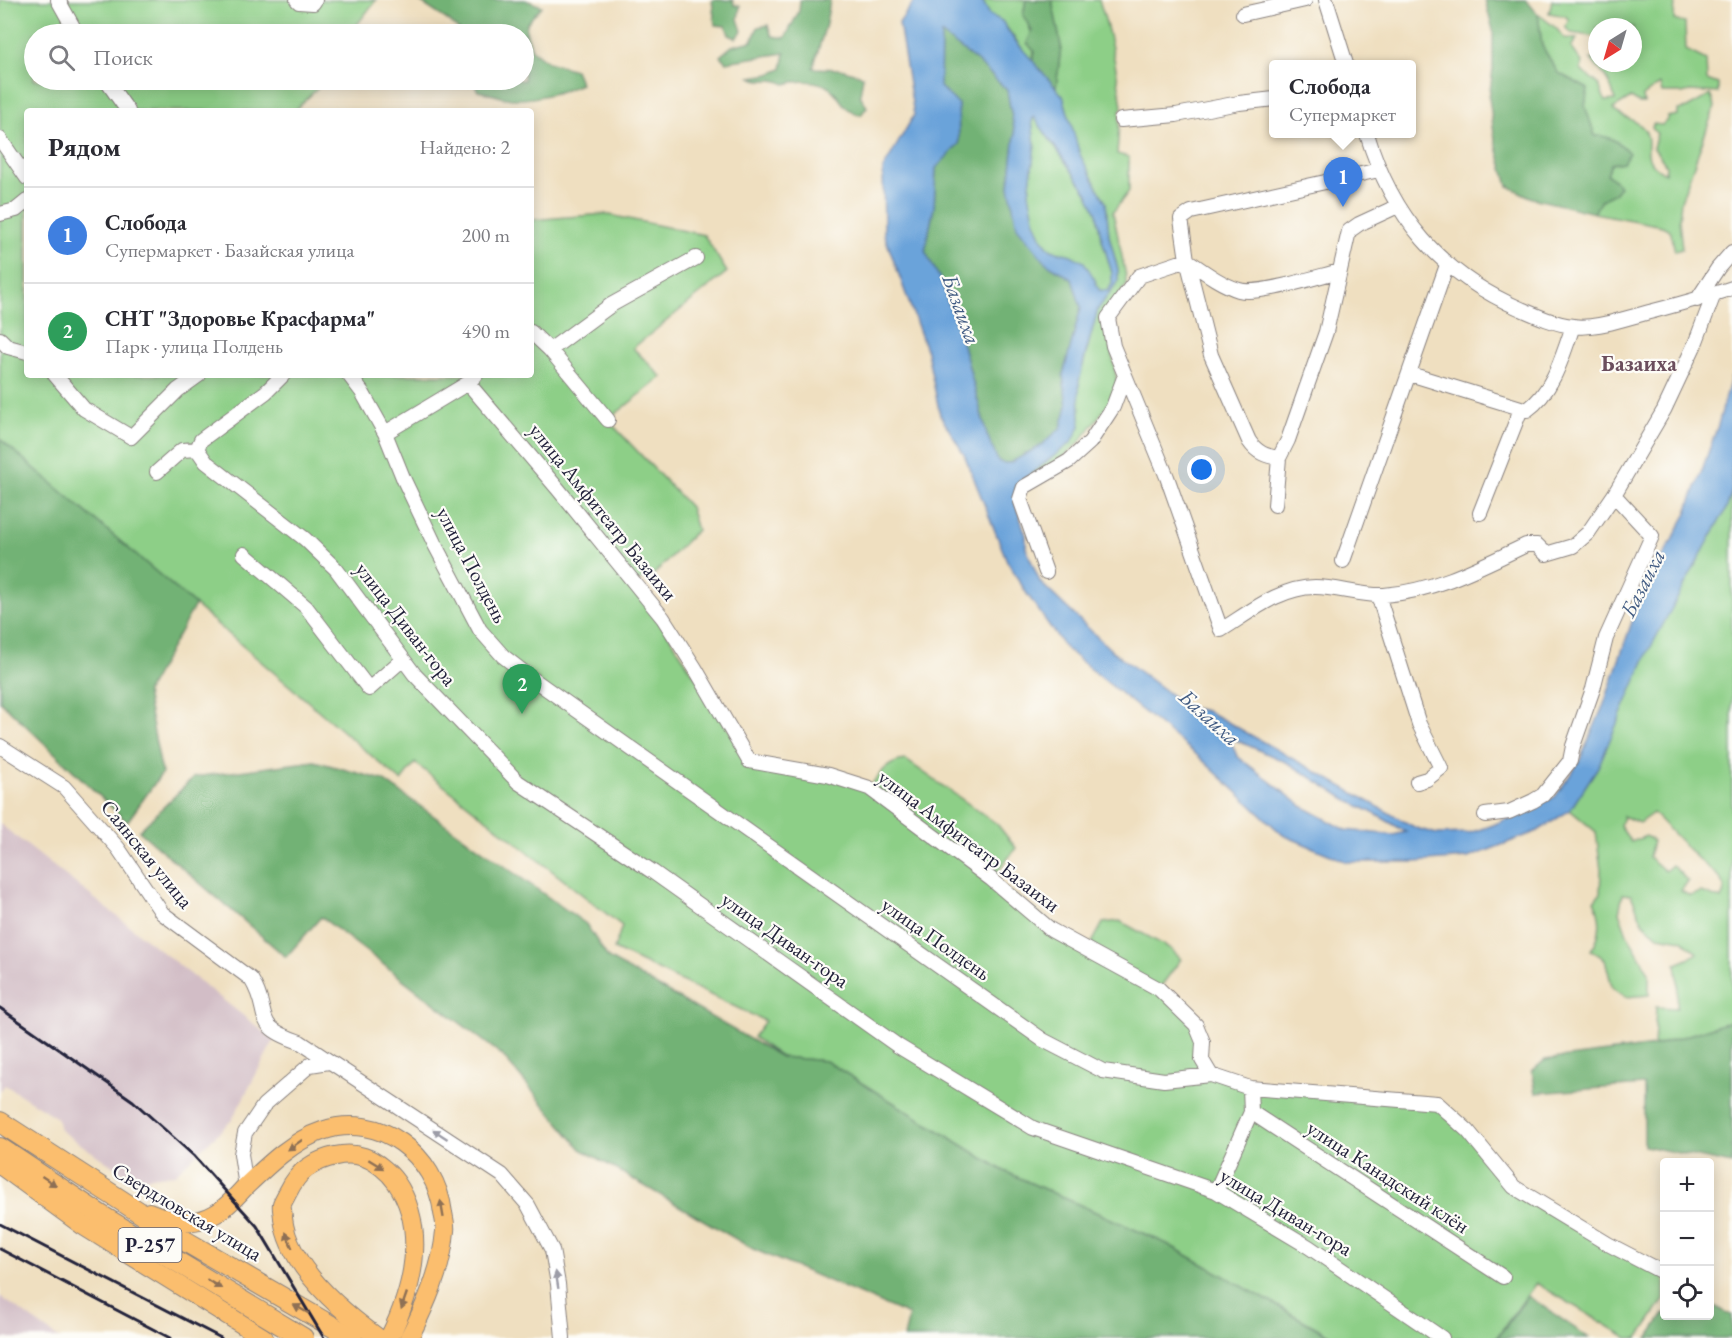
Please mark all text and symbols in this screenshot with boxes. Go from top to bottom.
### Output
north arrow [1588,18,1642,72]
search box [24,24,534,90]
icon: search [45,41,78,74]
text: Поиск [93,43,153,72]
popup [1269,60,1416,138]
text: Слобода [1289,72,1371,101]
text: Супермаркет [1289,101,1396,127]
text: Рядом [48,130,121,164]
text: Найдено: 2 [419,134,510,160]
pin: 1 [1324,158,1362,207]
text: Слобода [105,208,187,237]
text: 1 [62,222,73,248]
text: 200 m [462,222,510,248]
text: Супермаркет · Базайская улица [105,237,354,263]
water label: Базаиха [935,269,988,348]
text: СНТ "Здоровье Красфарма" [105,304,375,333]
text: 2 [62,318,73,344]
text: 490 m [462,318,510,344]
text: Парк · улица Полдень [105,333,283,359]
district label: Базаиха [1601,349,1677,378]
street label: улица Амфитеатр Базаихи [523,417,684,606]
your location [1187,455,1216,484]
street label: улица Полдень [431,502,514,628]
water label: Базаиха [1613,544,1672,623]
street label: улица Диван-гора [350,556,464,692]
pin: 2 [502,664,542,714]
water label: Базаиха [1172,682,1246,752]
street label: улица Амфитеатр Базаихи [873,763,1066,918]
street label: Саянская улица [95,794,200,914]
street label: улица Диван-гора [716,886,855,994]
street label: улица Полдень [876,891,996,986]
street label: улица Канадский клён [1302,1114,1475,1239]
one-way arrow [432,1129,448,1140]
one-way arrow [287,1139,303,1151]
street label: Свердловская улица [107,1156,268,1267]
map controls [1660,1158,1714,1320]
button: + [1660,1158,1714,1212]
one-way arrow [368,1159,384,1170]
street label: улица Диван-гора [1215,1161,1358,1262]
one-way arrow [41,1175,57,1186]
one-way arrow [437,1199,446,1218]
button: − [1660,1212,1714,1266]
road number: Р-257 [118,1228,182,1262]
one-way arrow [284,1231,294,1249]
button: locate [1660,1266,1714,1320]
one-way arrow [552,1270,561,1289]
one-way arrow [206,1278,222,1289]
one-way arrow [399,1292,408,1310]
one-way arrow [293,1303,309,1314]

